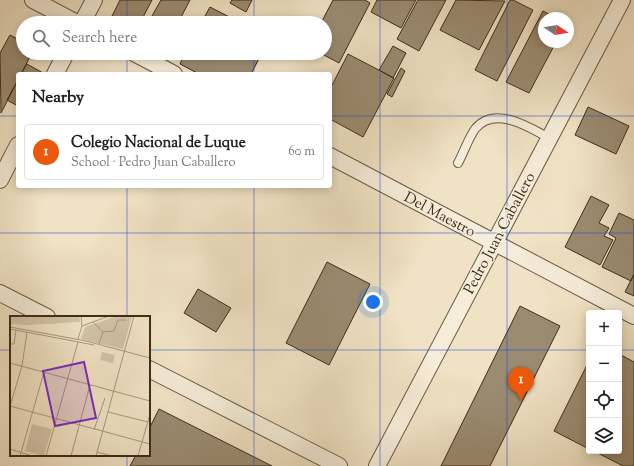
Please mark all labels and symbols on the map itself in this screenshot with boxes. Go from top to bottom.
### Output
north arrow [538,12,574,48]
street label: Pedro Juan Caballero [459,169,541,298]
street label: Del Maestro [400,188,479,243]
your location [363,292,383,312]
inset map [10,316,150,456]
pin: 1 [508,367,534,400]

